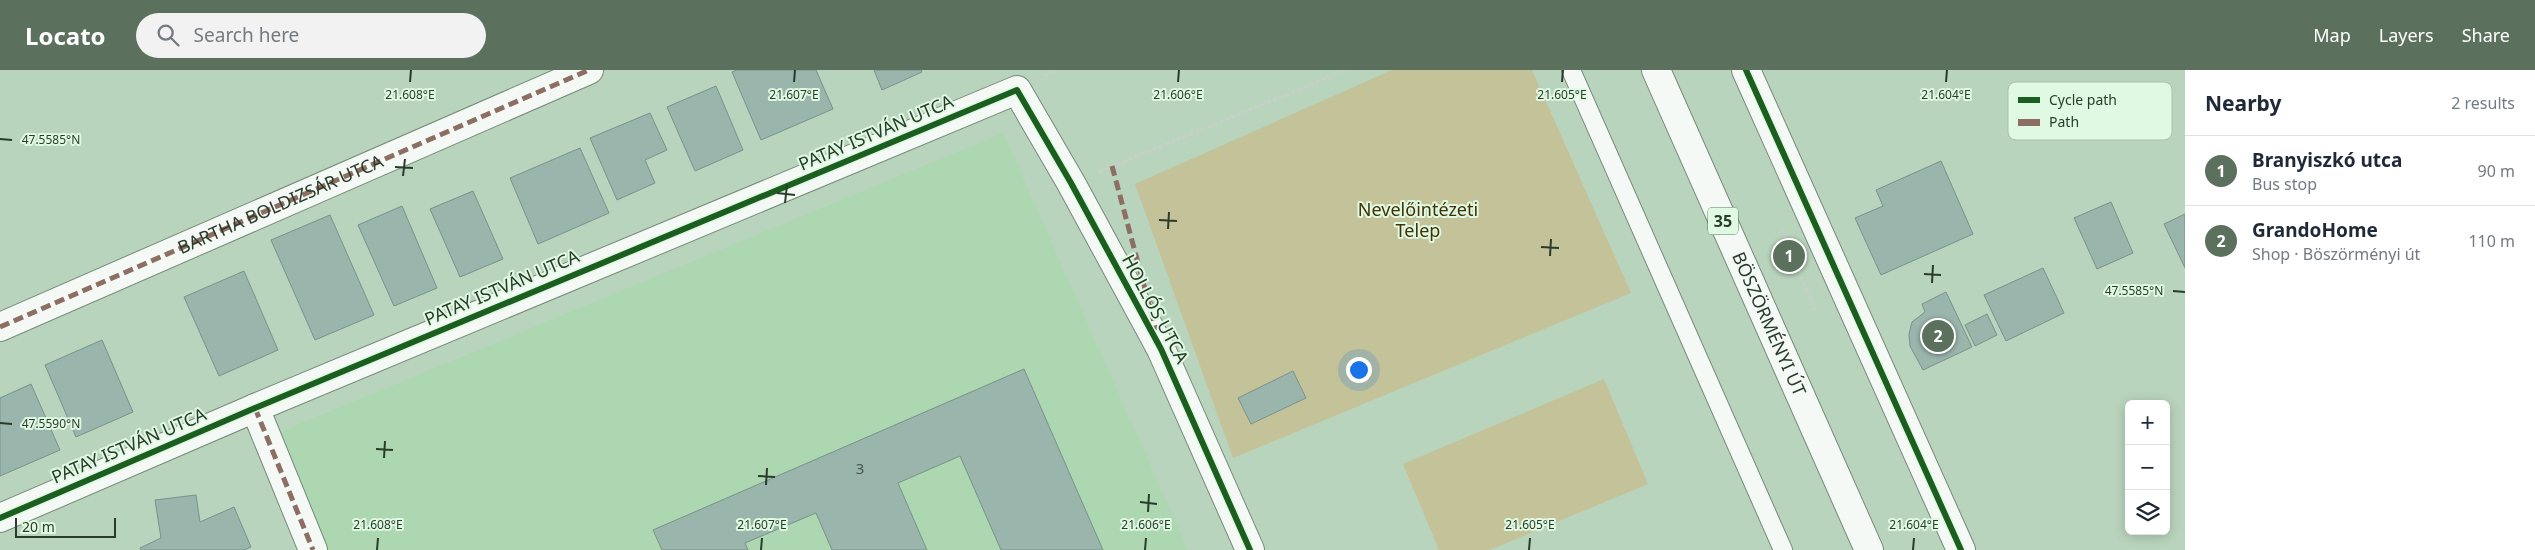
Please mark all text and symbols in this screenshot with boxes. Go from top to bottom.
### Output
search box [136,13,486,58]
text: Locato [25,19,106,52]
icon: search [154,21,182,49]
text: Search here [194,22,299,48]
text: Map [2313,23,2351,47]
text: Layers [2379,23,2434,47]
text: Share [2462,23,2510,47]
legend [2008,82,2172,140]
text: 21.608°E [385,86,435,103]
text: 21.607°E [769,86,819,103]
text: 21.606°E [1153,86,1203,103]
text: 21.605°E [1537,86,1587,103]
text: 21.604°E [1921,86,1971,103]
street label: PATAY ISTVÁN UTCA [795,88,957,176]
text: Nearby [2205,89,2281,117]
text: Cycle path [2049,90,2117,109]
text: 2 results [2451,92,2515,114]
text: Path [2049,112,2079,131]
text: 47.5585°N [22,131,80,148]
text: Branyiszkó utca [2252,147,2402,173]
street label: BARTHA BOLDIZSÁR UTCA [174,148,387,259]
text: 1 [2216,160,2226,182]
text: 90 m [2478,160,2515,182]
text: Bus stop [2252,173,2317,195]
park label: Nevelőintézeti Telep [1358,197,1478,242]
road number: 35 [1708,208,1738,234]
text: GrandoHome [2252,217,2378,243]
text: 2 [2216,230,2226,252]
text: 110 m [2468,230,2515,252]
pin: 1 [1773,237,1805,275]
street label: PATAY ISTVÁN UTCA [421,243,583,331]
text: Shop · Böszörményi út [2252,243,2420,265]
street label: BÖSZÖRMÉNYI ÚT [1727,248,1812,400]
street label: HOLLÓS UTCA [1117,250,1195,368]
text: 47.5585°N [2105,282,2163,299]
pin: 2 [1922,317,1954,355]
your location [1346,357,1372,383]
map controls [2125,400,2170,535]
button: + [2125,400,2170,445]
street label: PATAY ISTVÁN UTCA [48,401,210,489]
text: 47.5590°N [22,415,80,432]
button: − [2125,445,2170,490]
house number: 3 [856,458,864,478]
button: layers [2125,490,2170,535]
scale bar [15,515,116,538]
text: 21.608°E [353,516,403,533]
text: 21.607°E [737,516,787,533]
text: 21.606°E [1121,516,1171,533]
text: 21.605°E [1505,516,1555,533]
text: 21.604°E [1889,516,1939,533]
text: 20 m [22,517,55,536]

